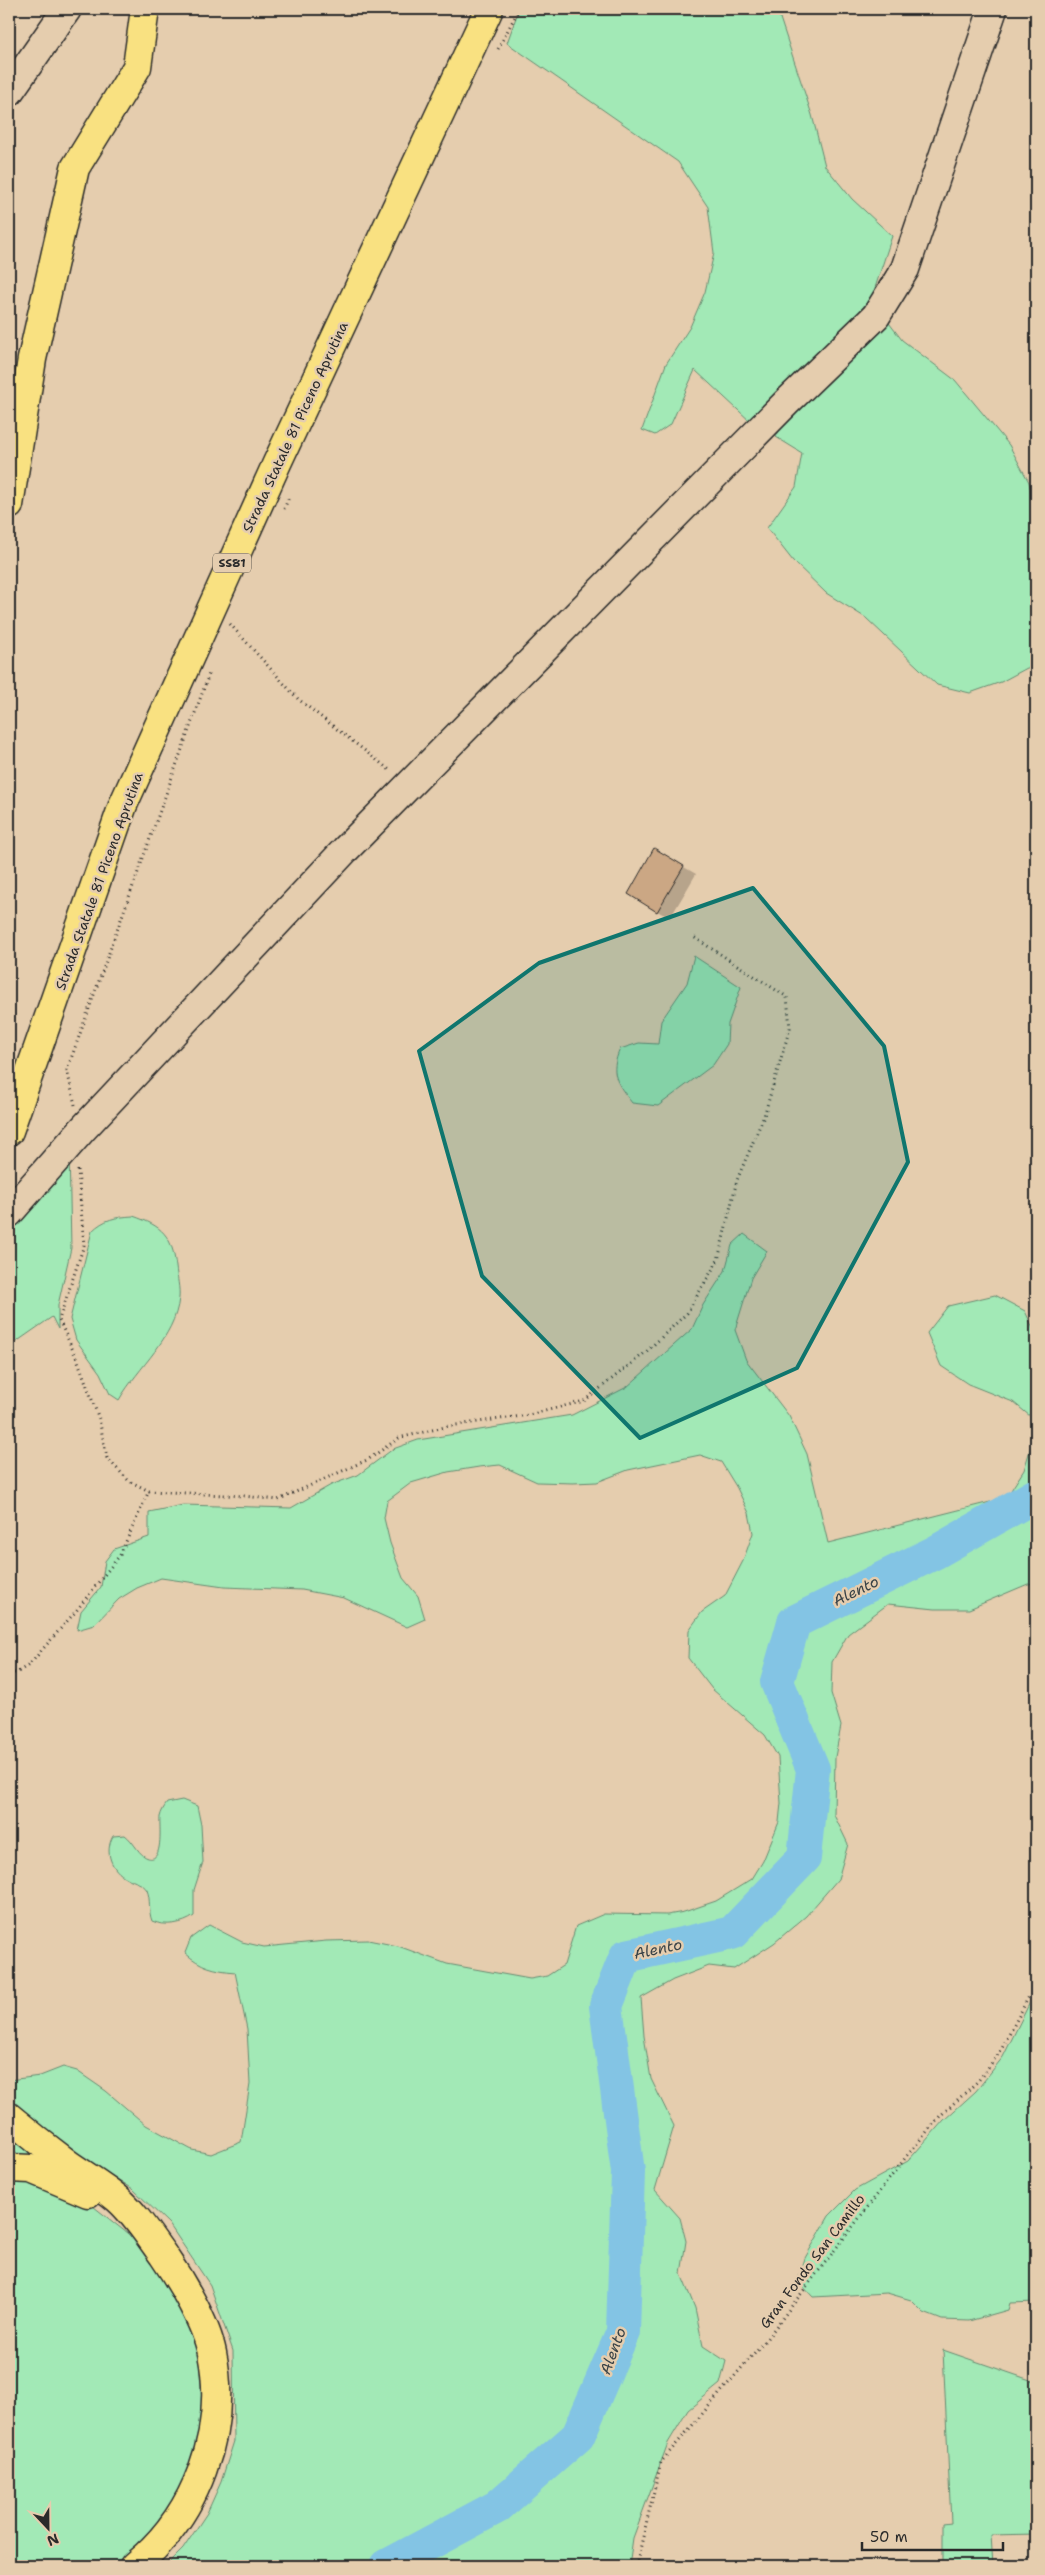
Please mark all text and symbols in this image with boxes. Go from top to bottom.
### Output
street label: Strada Statale 81 Piceno Aprutina [238,319,352,535]
road number: SS81 [213,554,251,572]
street label: Strada Statale 81 Piceno Aprutina [51,769,147,992]
water label: Alento [830,1571,882,1611]
water label: Alento [632,1934,684,1964]
street label: Gran Fondo San Camillo [756,2190,868,2332]
water label: Alento [595,2325,631,2377]
north arrow [22,2502,72,2552]
scale bar [862,2520,1004,2552]
text: 50 m [870,2527,908,2547]
text: N [44,2530,61,2550]

